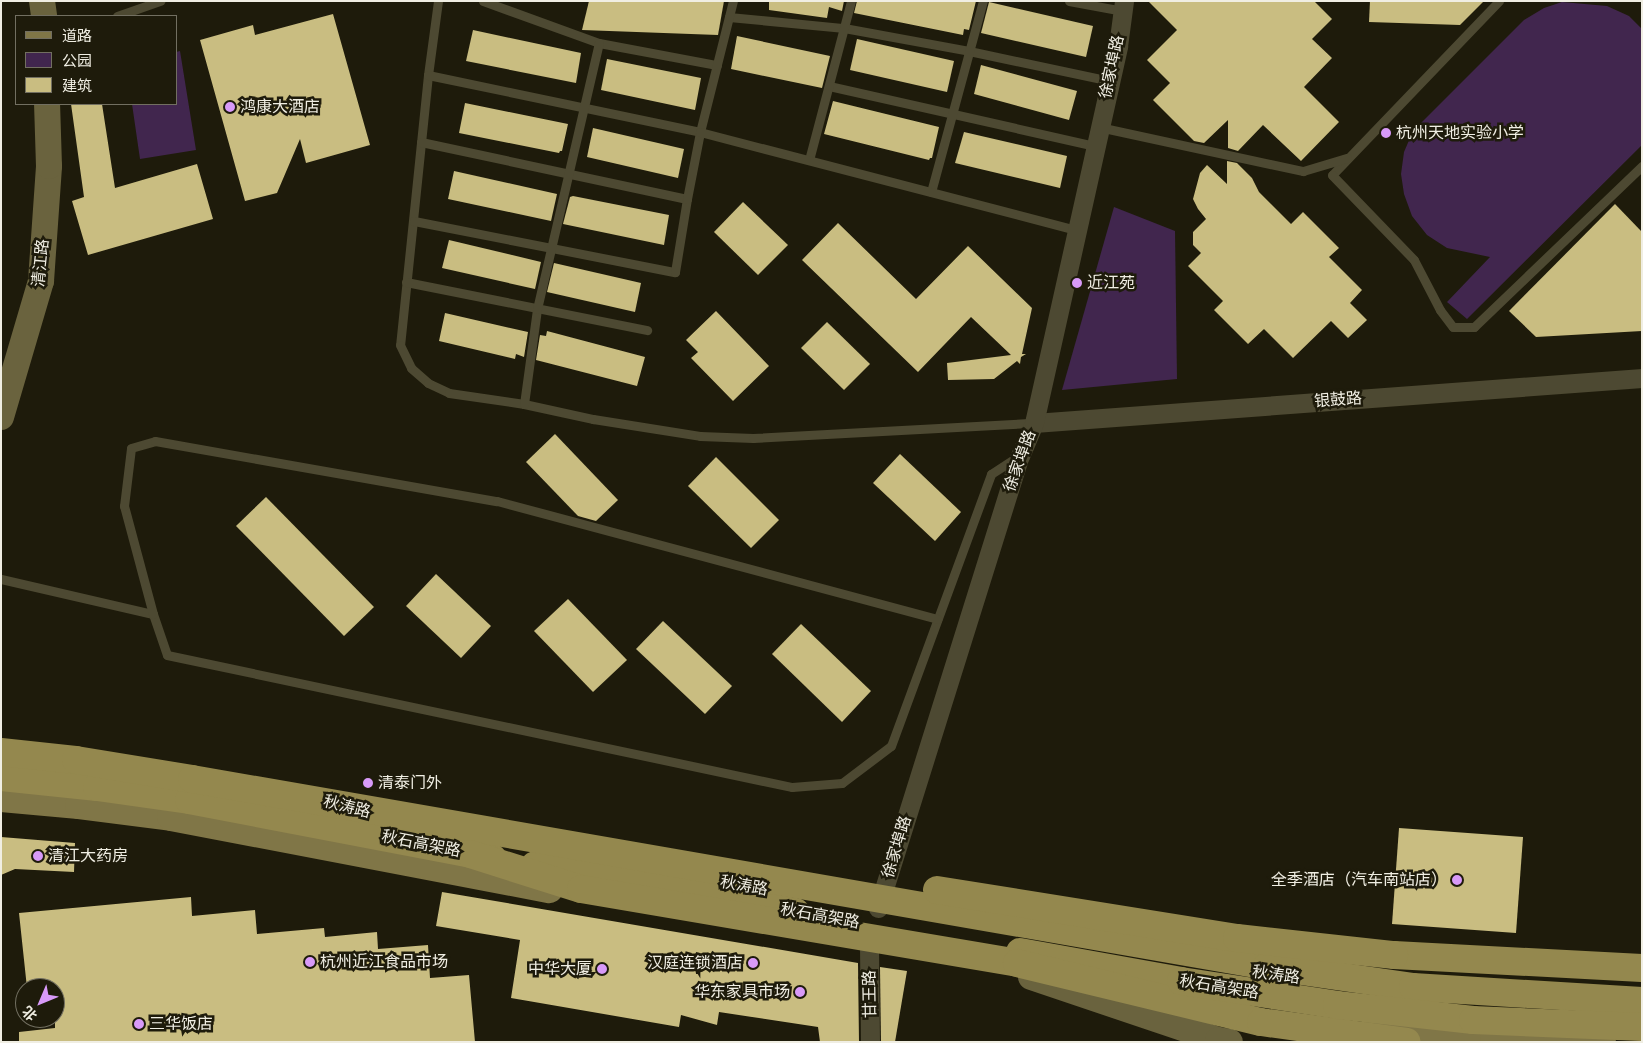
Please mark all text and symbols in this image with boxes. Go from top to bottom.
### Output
legend [15,15,178,105]
text: 道路 [62,28,92,44]
street label: 徐家埠路 [1096,34,1128,100]
text: 公园 [62,53,92,69]
text: 建筑 [62,78,92,94]
place label: 鸿康大酒店 [240,97,320,117]
marker: 鸿康大酒店 [224,101,236,113]
place label: 杭州天地实验小学 [1396,123,1524,143]
marker: 杭州天地实验小学 [1380,127,1392,139]
street label: 清江路 [29,238,53,288]
place label: 近江苑 [1087,273,1135,293]
marker: 近江苑 [1071,277,1083,289]
street label: 银鼓路 [1313,389,1363,411]
street label: 徐家埠路 [1000,428,1040,494]
place label: 清泰门外 [378,773,442,793]
marker: 清泰门外 [362,777,374,789]
street label: 秋涛路 [321,792,373,822]
street label: 徐家埠路 [878,814,916,880]
street label: 秋石高架路 [380,827,462,861]
place label: 清江大药房 [48,846,128,866]
marker: 清江大药房 [32,850,44,862]
place label: 全季酒店（汽车南站店） [1271,870,1447,890]
street label: 秋涛路 [719,872,769,900]
marker: 全季酒店（汽车南站店） [1451,874,1463,886]
street label: 秋石高架路 [779,900,861,932]
place label: 杭州近江食品市场 [320,952,448,972]
place label: 汉庭连锁酒店 [647,953,743,973]
marker: 杭州近江食品市场 [304,956,316,968]
marker: 汉庭连锁酒店 [747,957,759,969]
place label: 中华大厦 [528,959,592,979]
street label: 秋涛路 [1251,962,1301,988]
marker: 中华大厦 [596,963,608,975]
street label: 甘王路 [860,970,880,1018]
street label: 秋石高架路 [1178,971,1260,1003]
north arrow [15,978,65,1028]
place label: 华东家具市场 [694,982,790,1002]
marker: 华东家具市场 [794,986,806,998]
text: 北 [19,1003,40,1024]
place label: 三华饭店 [149,1014,213,1034]
marker: 三华饭店 [133,1018,145,1030]

